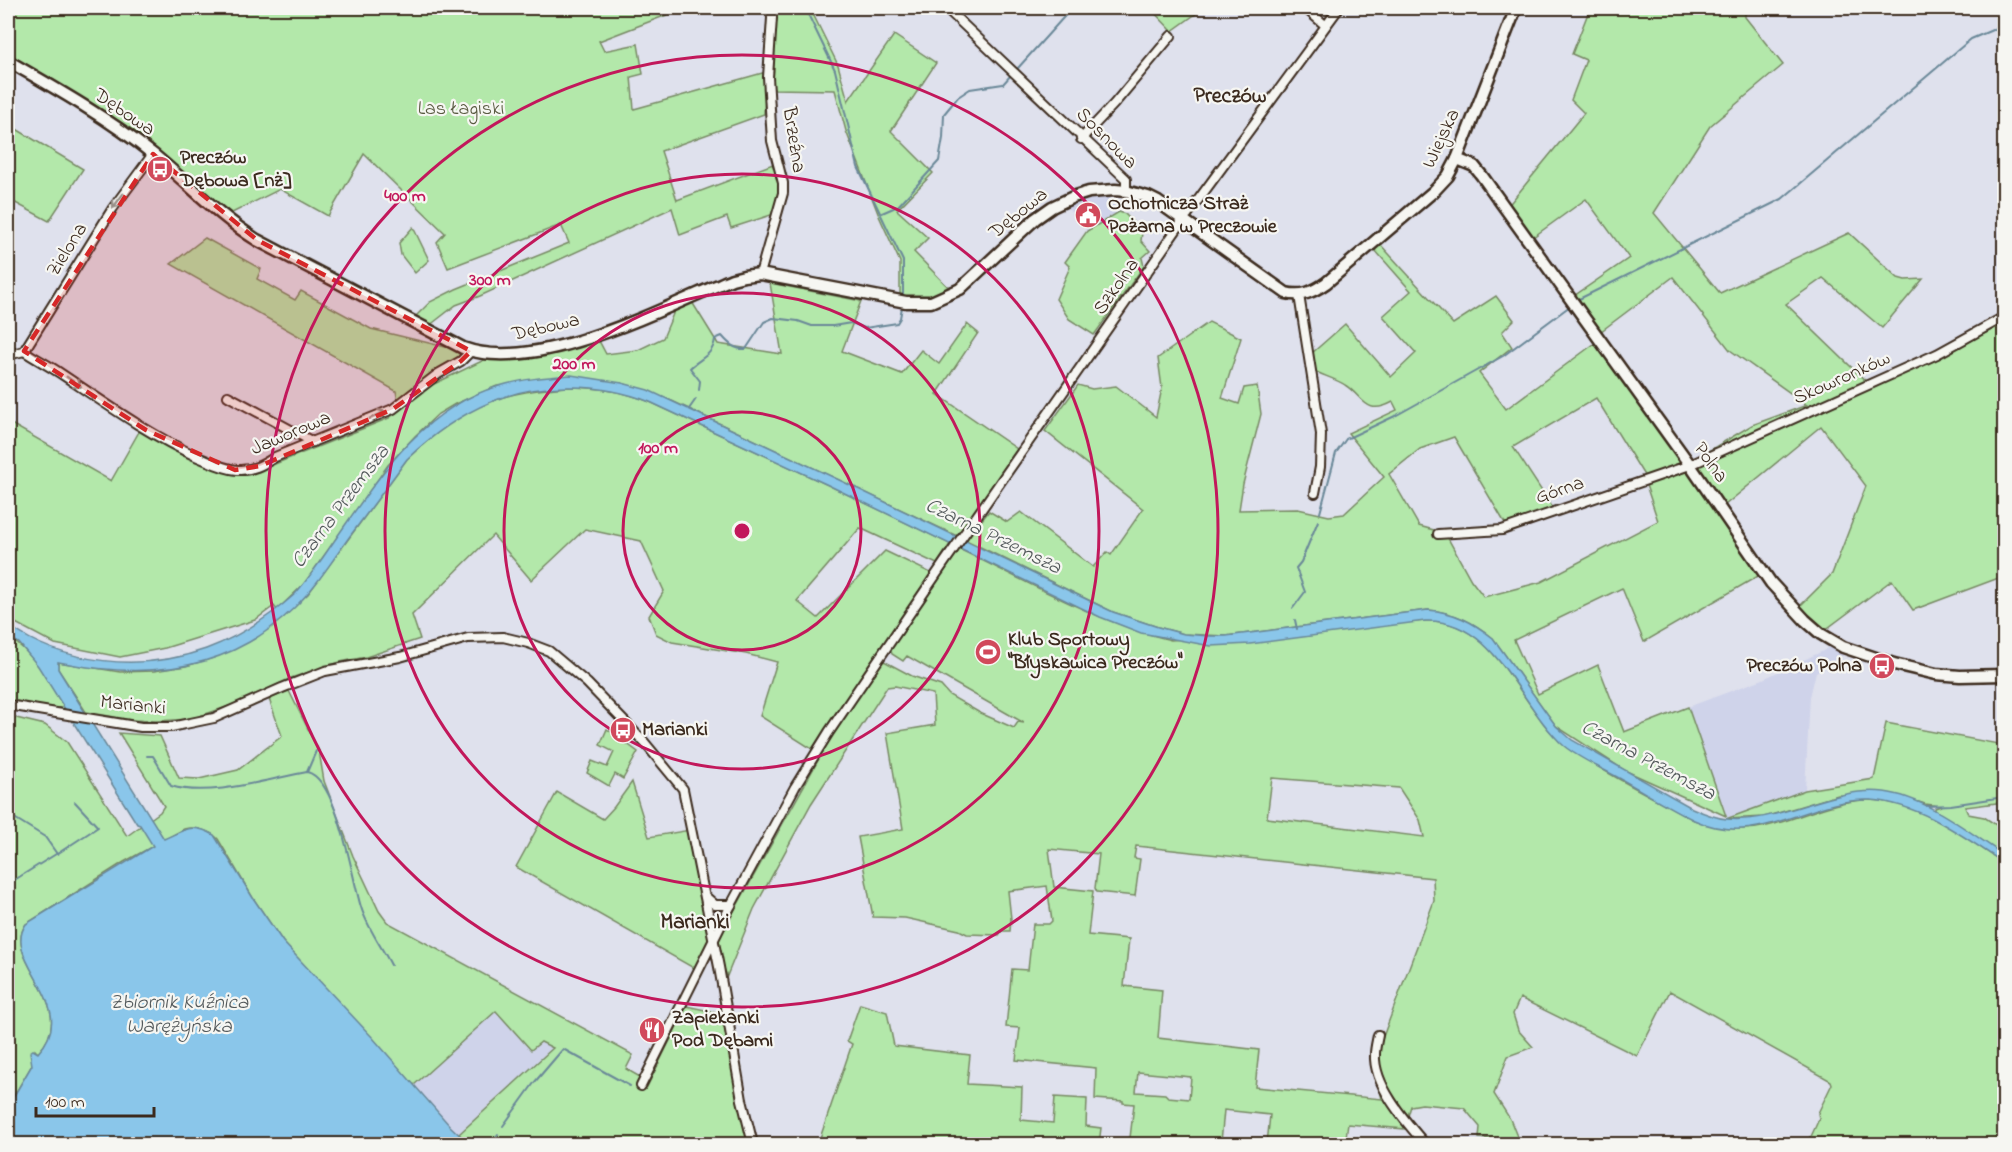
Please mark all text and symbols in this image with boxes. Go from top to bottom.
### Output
street label: Dębowa [87,81,161,144]
district label: Preczów [1194,81,1266,113]
park label: Las Łagiski [418,95,504,125]
street label: Sosnowa [1068,101,1144,177]
street label: Brzeźna [773,104,812,175]
street label: Wiejska [1416,104,1468,174]
place label: Preczów Dębowa [nż] [179,144,292,196]
bus stop icon: Preczów Dębowa [nż] [145,154,175,184]
street label: Dębowa [982,181,1055,247]
text: 400 m [384,184,426,210]
place label: Ochotnicza Straż Pożarna w Preczowie [1108,190,1278,242]
one-way arrow [112,193,124,209]
public building icon: Ochotnicza Straż Pożarna w Preczowie [1073,200,1103,230]
street label: Zielona [40,218,96,282]
street label: Szkolna [1087,253,1147,321]
text: 300 m [468,268,511,294]
street label: Dębowa [508,306,583,350]
street label: Skowronków [1789,345,1895,413]
text: 200 m [552,352,596,378]
one-way arrow [65,376,81,388]
street label: Jaworowa [246,404,336,464]
one-way arrow [368,409,386,421]
text: 100 m [638,436,678,462]
street label: Polna [1685,437,1735,489]
water label: Czarna Przemsza [285,438,398,575]
street label: Górna [1532,469,1588,513]
water label: Czarna Przemsza [920,491,1067,583]
centre of rings [732,521,752,541]
place label: Klub Sportowy "Błyskawica Preczów" [1007,626,1183,679]
sports icon: Klub Sportowy "Błyskawica Preczów" [973,637,1003,667]
bus stop icon: Preczów Polna [1867,651,1897,681]
place label: Preczów Polna [1746,652,1862,681]
street label: Marianki [99,688,167,724]
water label: Czarna Przemsza [1576,713,1721,809]
bus stop icon: Marianki [608,715,638,745]
place label: Marianki [642,716,708,745]
district label: Marianki [660,908,730,938]
water label: Zbiornik Kuźnica Warężyńska [110,988,249,1042]
place label: Zapiekanki Pod Dębami [672,1004,774,1056]
restaurant icon: Zapiekanki Pod Dębami [637,1015,667,1045]
scale bar [36,1080,154,1118]
text: 100 m [45,1090,85,1116]

